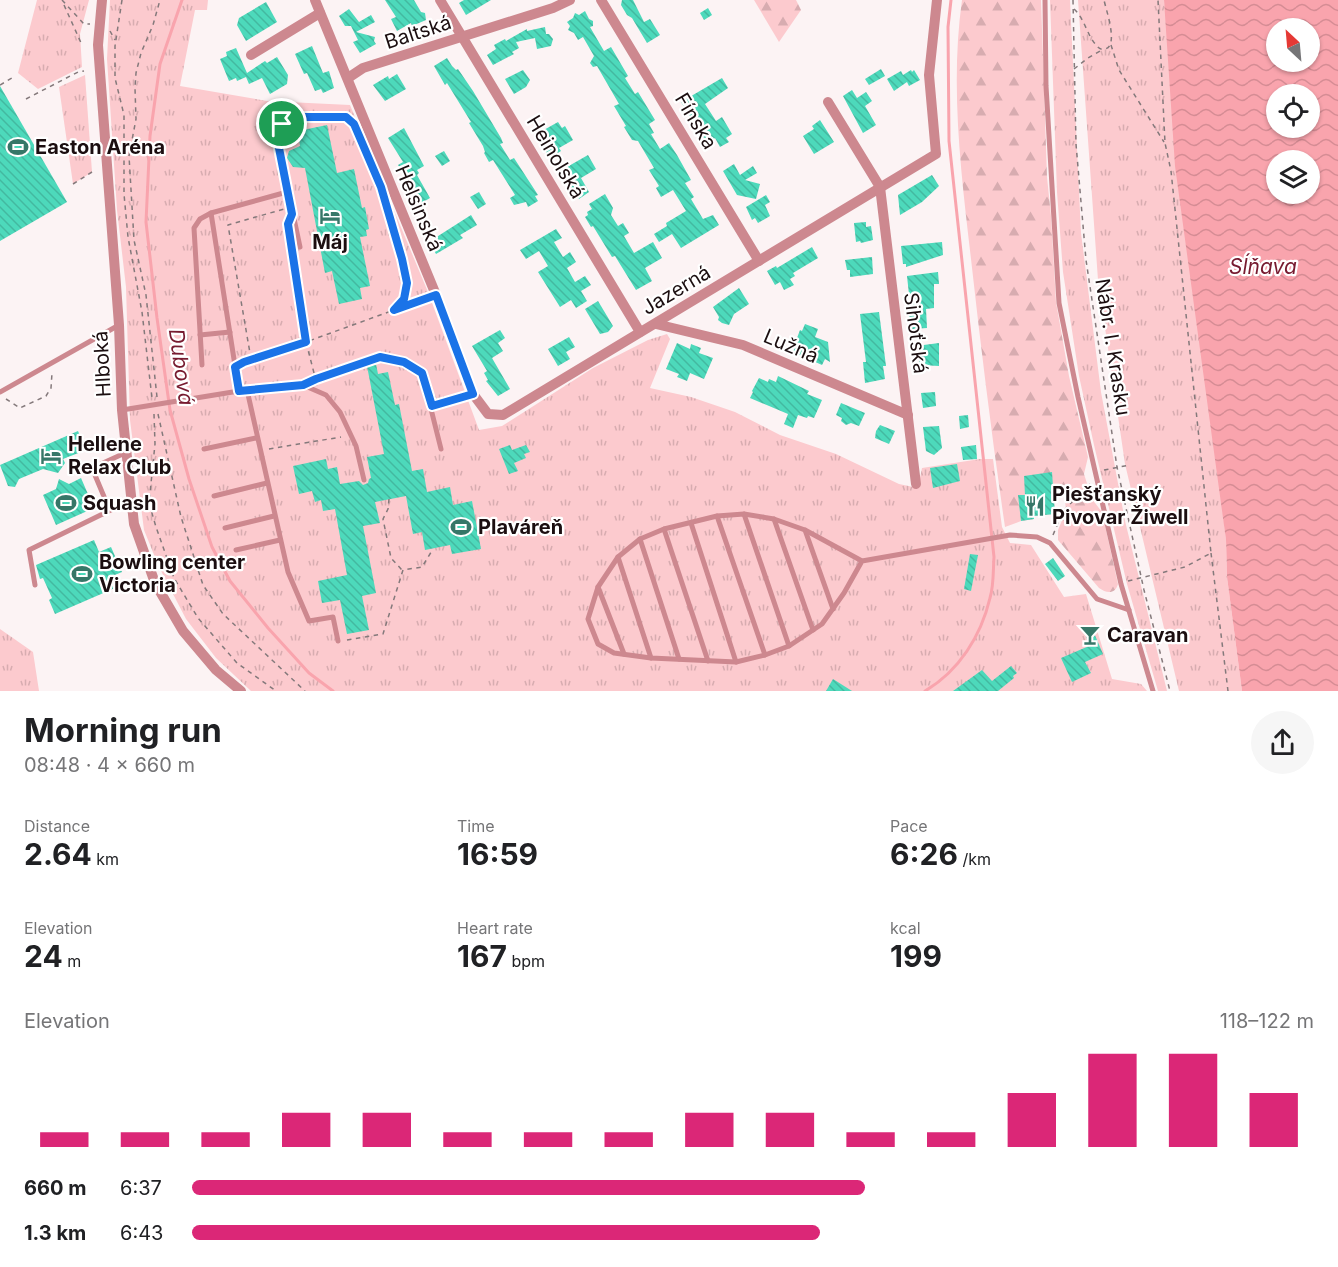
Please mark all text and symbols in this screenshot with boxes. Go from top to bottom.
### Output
street label: Baltská [382,10,454,54]
north arrow [1266,18,1320,72]
map controls [1266,18,1320,204]
button: locate [1266,84,1320,138]
street label: Fínska [670,89,722,153]
pin [256,98,307,149]
icon: arrive [265,107,298,140]
street label: Heinolská [522,111,590,203]
sports icon: Easton Aréna [6,135,30,159]
place label: Easton Aréna [35,135,165,159]
button: layers [1266,150,1320,204]
street label: Helsinská [390,161,448,255]
hotel icon: Máj [318,204,342,228]
place label: Máj [312,230,348,254]
water label: Sĺňava [1229,253,1297,279]
street label: Jazerná [637,260,715,320]
street label: Nábr. I. Krasku [1090,277,1136,417]
street label: Sihoťská [899,291,933,375]
street label: Lužná [760,324,822,368]
water label: Dubová [164,327,199,407]
street label: Hlboká [88,330,116,398]
place label: Hellene Relax Club [68,432,171,479]
hotel icon: Hellene Relax Club [39,444,63,468]
place label: Piešťanský Pivovar Žiwell [1052,482,1188,529]
sports icon: Squash [54,491,78,515]
place label: Squash [83,491,156,515]
restaurant icon: Piešťanský Pivovar Žiwell [1023,494,1047,518]
sports icon: Plaváreň [449,515,473,539]
place label: Plaváreň [478,515,563,539]
place label: Bowling center Victoria [99,550,245,597]
sports icon: Bowling center Victoria [70,562,94,586]
bar icon: Caravan [1078,623,1102,647]
place label: Caravan [1107,623,1188,647]
text: Morning run [24,710,222,750]
button: share [1251,711,1314,774]
text: 08:48 · 4 × 660 m [24,753,195,777]
text: Distance [24,816,90,836]
text: Time [457,816,495,836]
text: Pace [890,816,928,836]
text: 2.64 [24,836,92,872]
text: 16:59 [457,836,538,872]
text: 6:26 [890,836,958,872]
text: km [92,849,119,869]
text: /km [958,849,991,869]
text: Elevation [24,918,93,938]
text: Heart rate [457,918,533,938]
text: kcal [890,918,921,938]
text: 24 [24,938,63,974]
text: 167 [457,938,507,974]
text: 199 [890,938,942,974]
text: m [63,951,81,971]
text: bpm [507,951,545,971]
text: Elevation [24,1009,110,1033]
text: 118–122 m [1220,1009,1314,1033]
text: 660 m [24,1176,86,1200]
text: 6:37 [120,1176,162,1200]
text: 1.3 km [24,1221,86,1245]
text: 6:43 [120,1221,163,1245]

